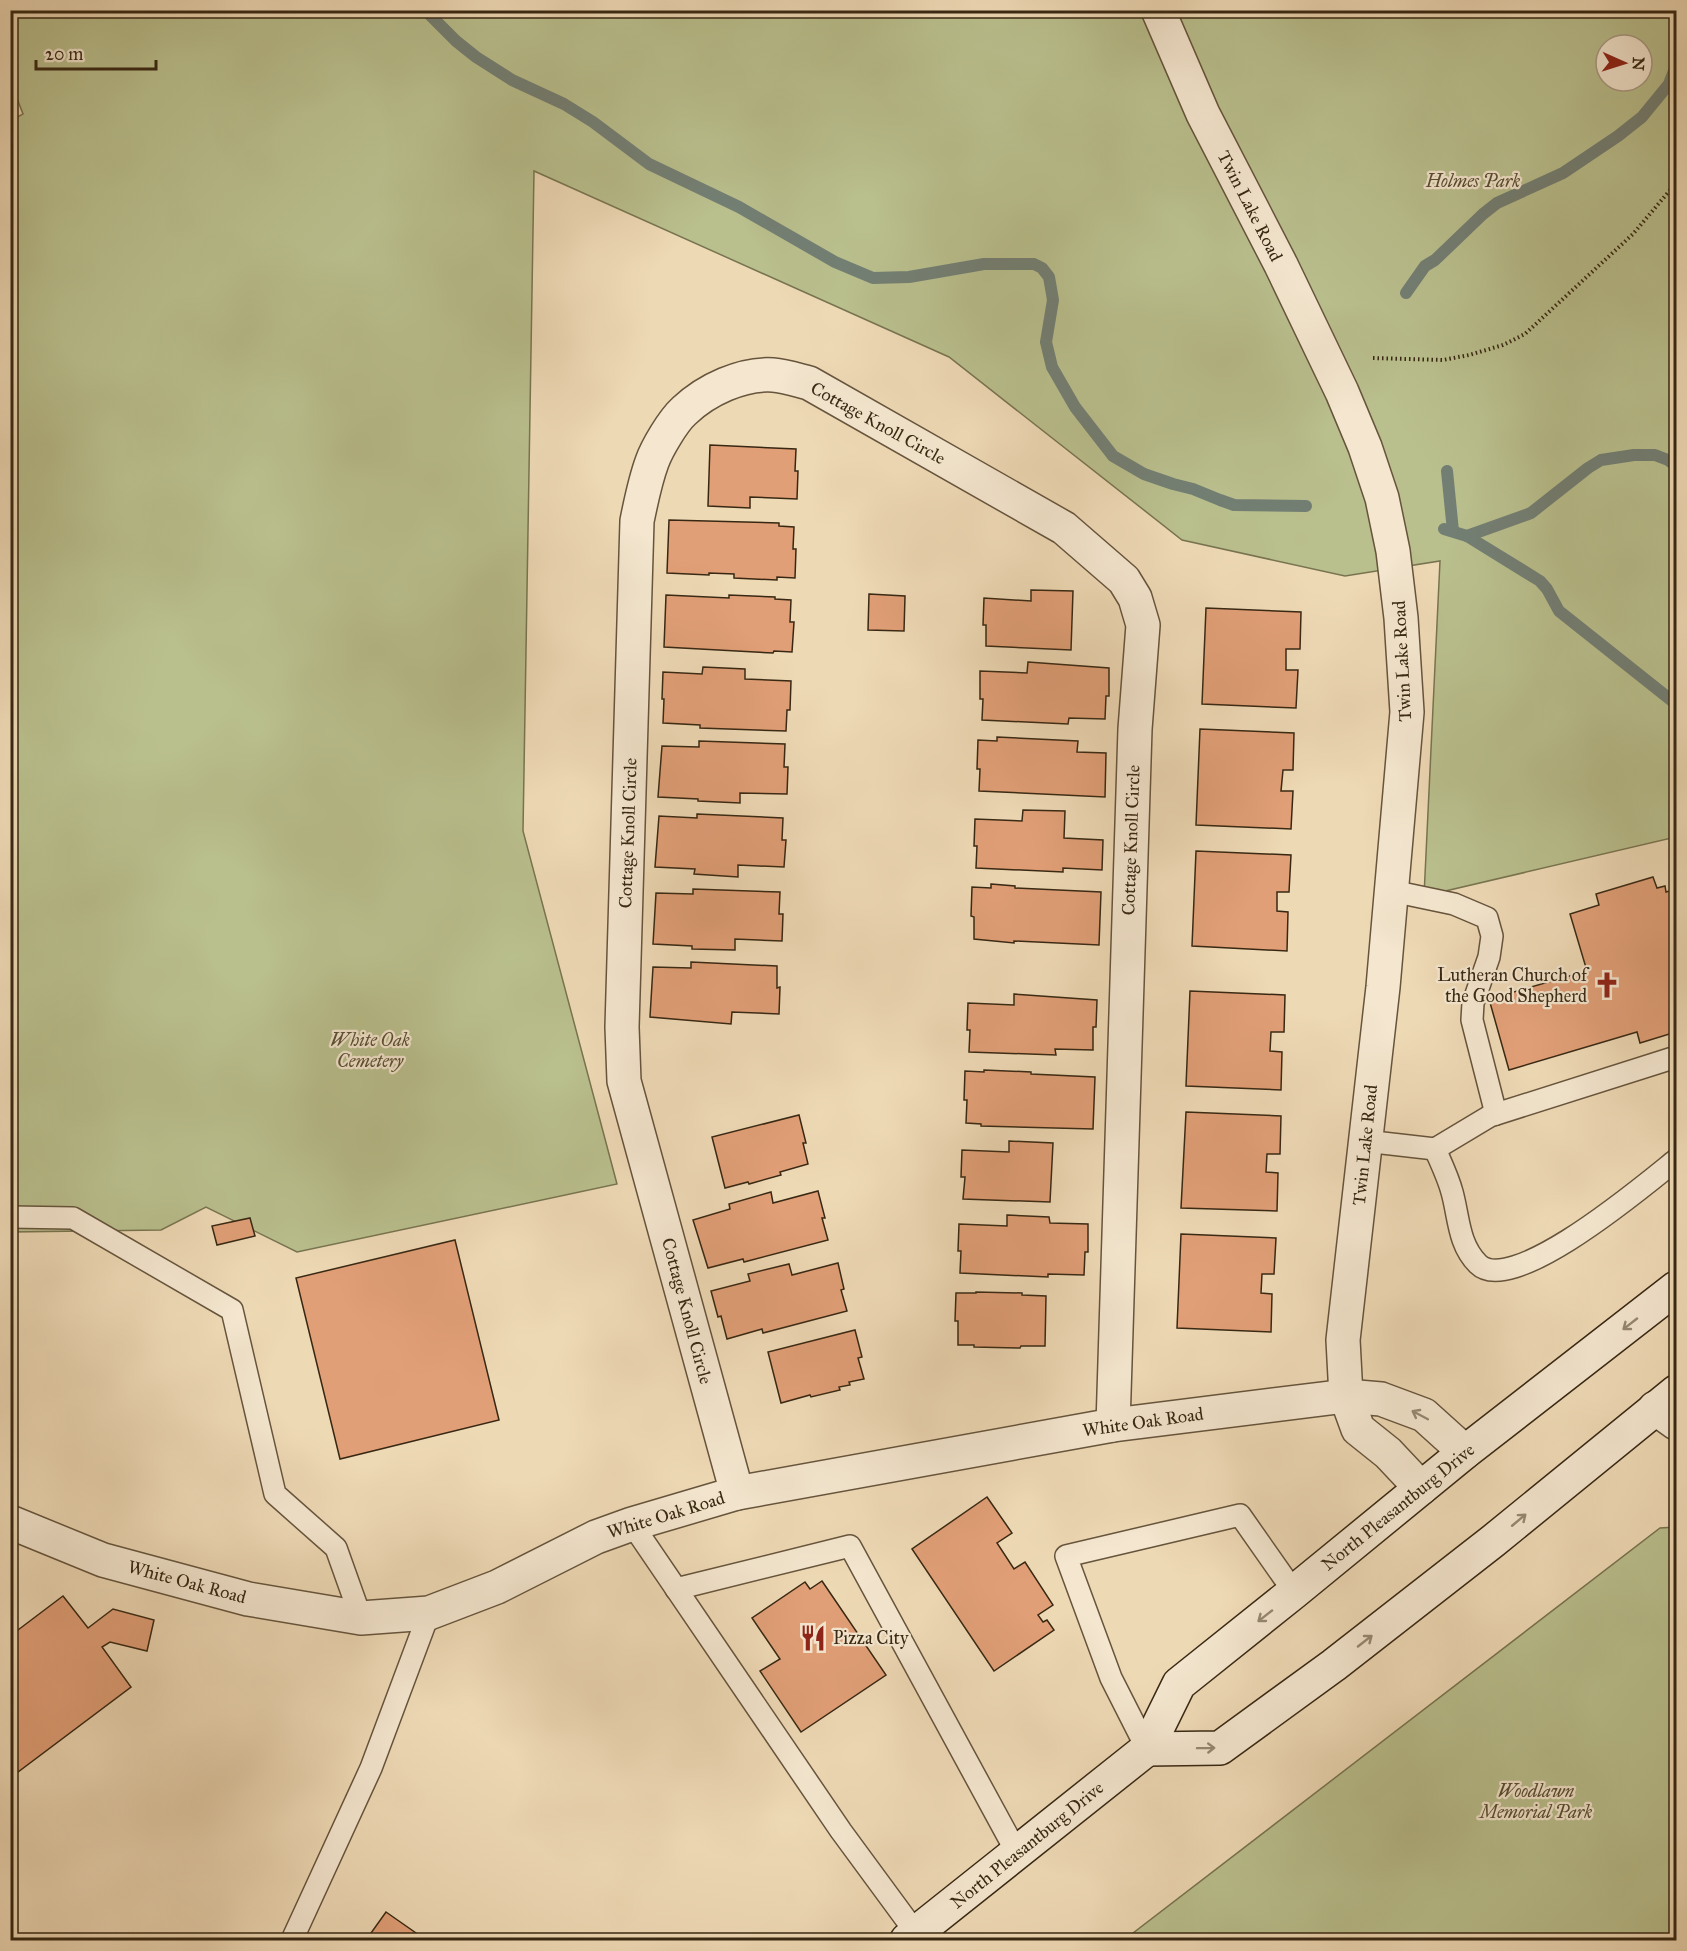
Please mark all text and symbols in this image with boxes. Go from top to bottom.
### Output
scale bar [36,33,156,71]
north arrow [1594,33,1654,93]
text: 20 m [45,43,83,65]
text: N [1629,56,1648,71]
street label: Twin Lake Road [1213,147,1287,265]
park label: Holmes Park [1425,170,1520,192]
street label: Cottage Knoll Circle [806,377,949,470]
street label: Twin Lake Road [1388,600,1416,722]
street label: Cottage Knoll Circle [614,757,643,909]
street label: Cottage Knoll Circle [1117,764,1146,916]
place label: Lutheran Church of the Good Shepherd [1437,964,1590,1007]
church icon: Lutheran Church of the Good Shepherd [1592,970,1622,1000]
park label: White Oak Cemetery [330,1029,410,1072]
street label: Twin Lake Road [1348,1084,1382,1206]
street label: Cottage Knoll Circle [656,1235,717,1387]
one-way arrow [1623,1318,1639,1331]
street label: White Oak Road [1081,1403,1205,1441]
one-way arrow [1411,1408,1429,1420]
street label: North Pleasantburg Drive [1317,1439,1480,1576]
street label: White Oak Road [605,1487,727,1543]
one-way arrow [1511,1514,1527,1527]
street label: White Oak Road [125,1556,249,1608]
one-way arrow [1257,1610,1273,1623]
restaurant icon: Pizza City [798,1623,828,1653]
place label: Pizza City [833,1627,909,1649]
one-way arrow [1357,1634,1373,1647]
one-way arrow [1195,1742,1215,1754]
street label: North Pleasantburg Drive [946,1777,1109,1914]
park label: Woodlawn Memorial Park [1478,1780,1592,1823]

